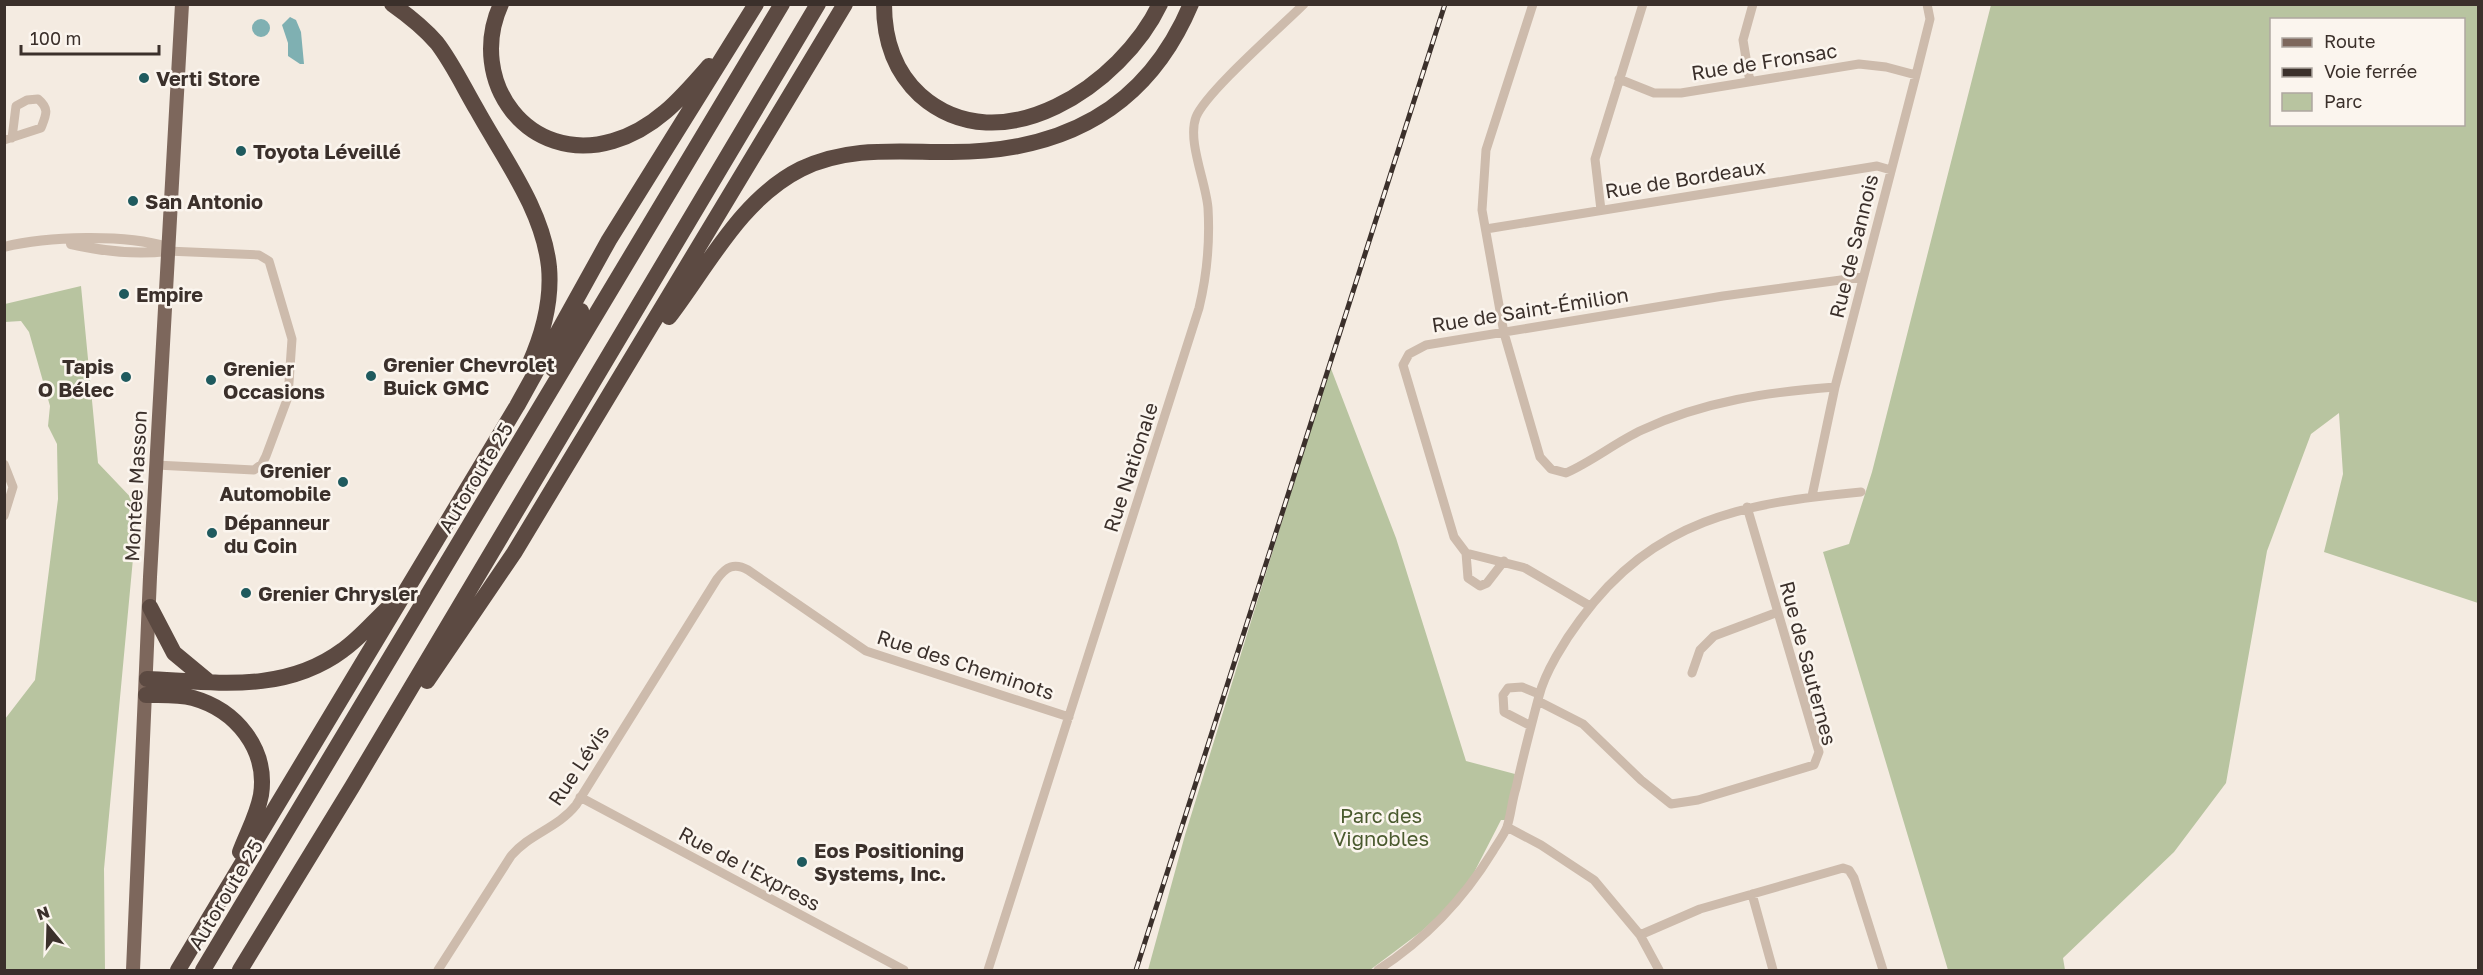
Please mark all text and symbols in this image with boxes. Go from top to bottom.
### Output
scale bar [21,18,159,56]
legend [2270,18,2465,126]
text: 100 m [30,27,81,49]
text: Route [2324,30,2375,52]
street label: Rue de Fronsac [1689,38,1839,84]
text: Voie ferrée [2324,60,2417,82]
place label: Verti Store [156,66,260,90]
marker: Verti Store [137,71,151,85]
text: Parc [2324,90,2363,112]
place label: Toyota Léveillé [253,139,401,163]
marker: Toyota Léveillé [234,144,248,158]
street label: Rue de Bordeaux [1603,153,1767,203]
street label: Rue de Sannois [1824,172,1882,320]
place label: San Antonio [145,189,263,213]
marker: San Antonio [126,194,140,208]
place label: Empire [136,282,203,306]
street label: Rue de Saint-Émilion [1430,282,1630,336]
marker: Empire [117,287,131,301]
place label: Grenier Chevrolet Buick GMC [383,352,555,399]
place label: Tapis O Bélec [38,354,114,401]
place label: Grenier Occasions [223,356,325,403]
marker: Grenier Chevrolet Buick GMC [364,369,378,383]
marker: Tapis O Bélec [119,370,133,384]
marker: Grenier Occasions [204,373,218,387]
street label: Rue Nationale [1098,399,1162,535]
street label: Montée Masson [119,410,151,562]
street label: Autoroute 25 [433,417,517,537]
place label: Grenier Automobile [220,458,331,505]
marker: Grenier Automobile [336,475,350,489]
place label: Dépanneur du Coin [224,510,330,557]
marker: Dépanneur du Coin [205,526,219,540]
street label: Rue de Sauternes [1776,578,1842,748]
place label: Grenier Chrysler [258,581,418,605]
marker: Grenier Chrysler [239,586,253,600]
street label: Rue des Cheminots [874,624,1058,704]
street label: Rue Lévis [542,720,614,810]
park label: Parc des Vignobles [1333,803,1429,850]
street label: Rue de l'Express [675,821,825,915]
street label: Autoroute 25 [183,834,267,954]
place label: Eos Positioning Systems, Inc. [814,838,964,885]
marker: Eos Positioning Systems, Inc. [795,855,809,869]
north arrow [18,897,78,957]
text: N [34,901,52,924]

